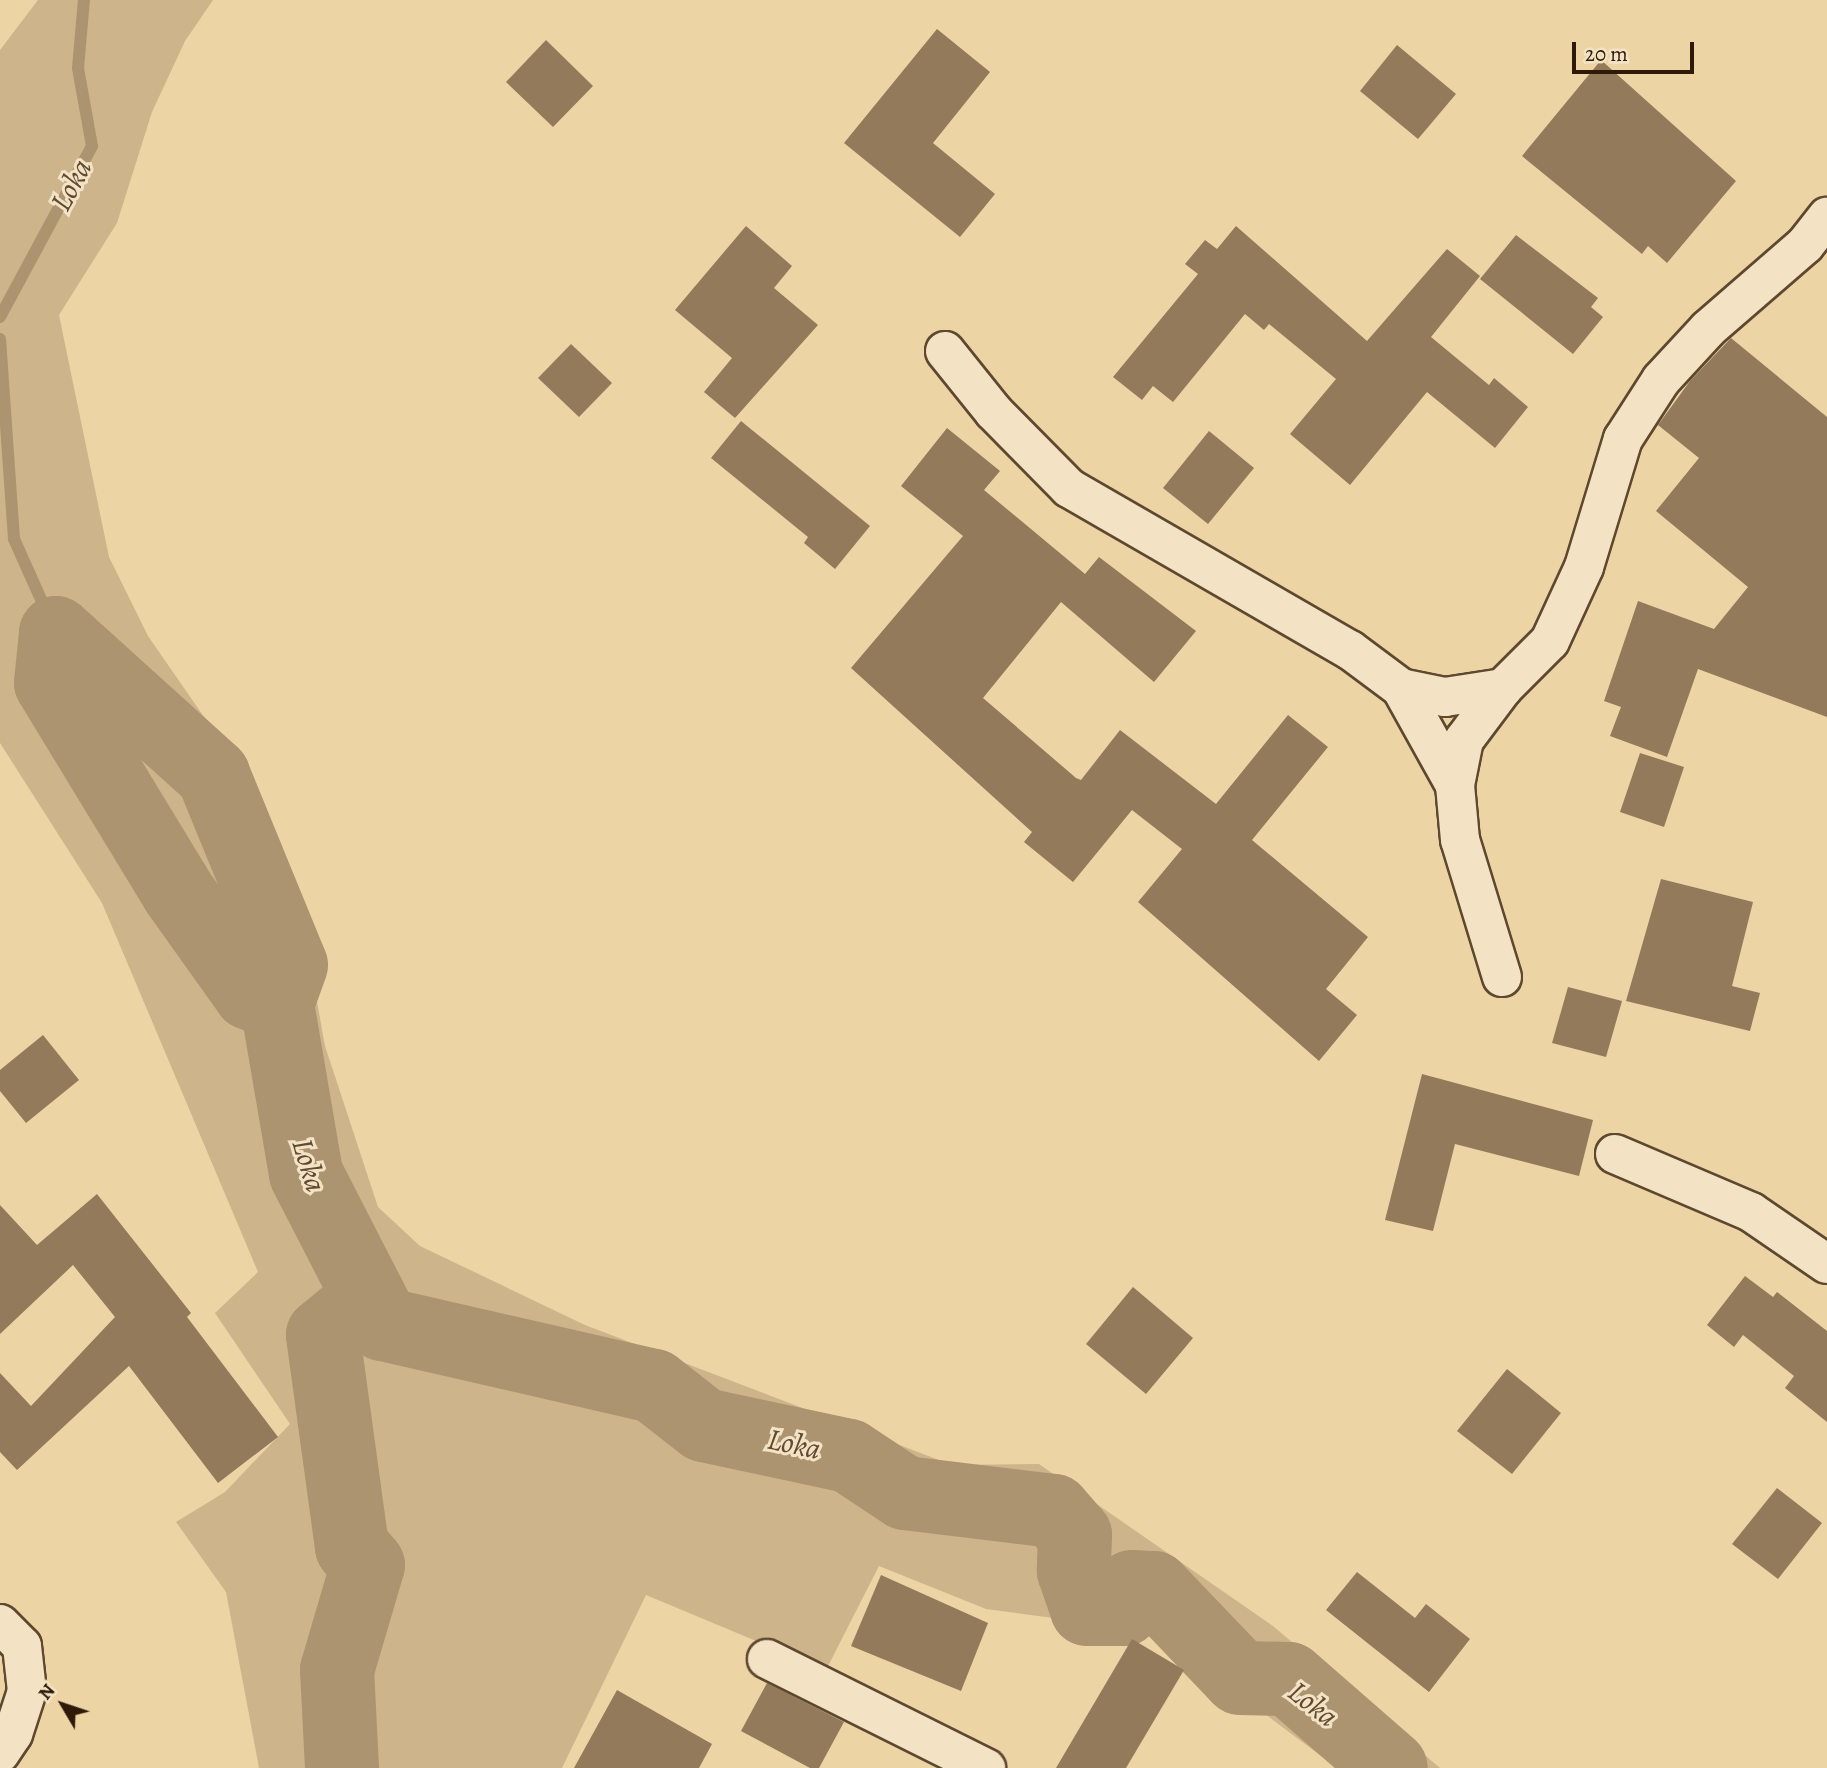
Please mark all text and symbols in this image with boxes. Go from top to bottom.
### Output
scale bar [1575,28,1698,72]
text: 20 m [1585,40,1628,68]
water label: Loka [43,153,99,217]
water label: Loka [284,1134,334,1196]
water label: Loka [764,1421,824,1467]
north arrow [28,1670,98,1740]
water label: Loka [1281,1673,1345,1735]
text: N [32,1678,61,1705]

